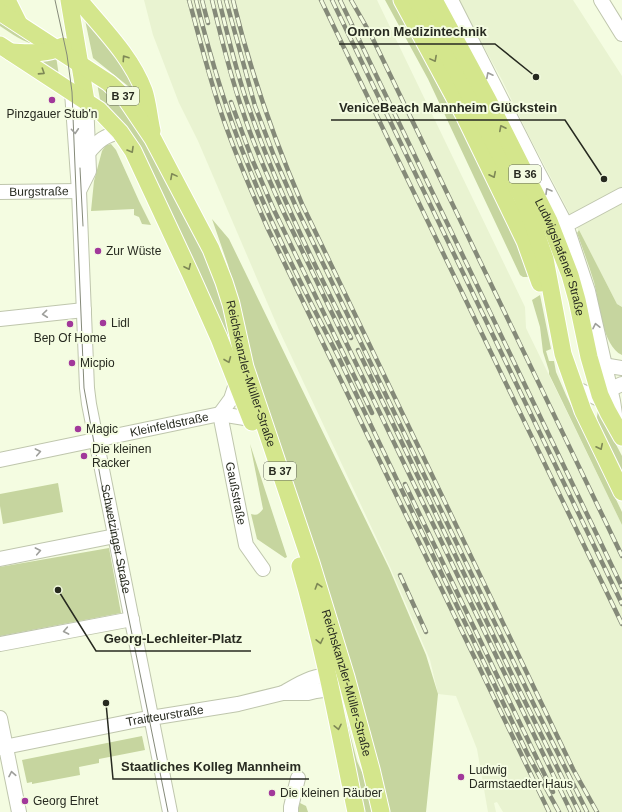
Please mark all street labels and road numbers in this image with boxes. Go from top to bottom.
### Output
road number: B 37 [107,87,139,105]
road number: B 36 [509,165,541,183]
street label: Burgstraße [9,184,69,199]
street label: Ludwigshafener Straße [532,196,587,317]
street label: Reichskanzler-Müller-Straße [223,299,279,449]
street label: Kleinfeldstraße [129,409,210,440]
street label: Gaußstraße [223,461,249,527]
road number: B 37 [264,462,296,480]
street label: Schwetzinger Straße [98,483,134,595]
street label: Reichskanzler-Müller-Straße [319,608,374,758]
street label: Traitteurstraße [125,703,205,729]

